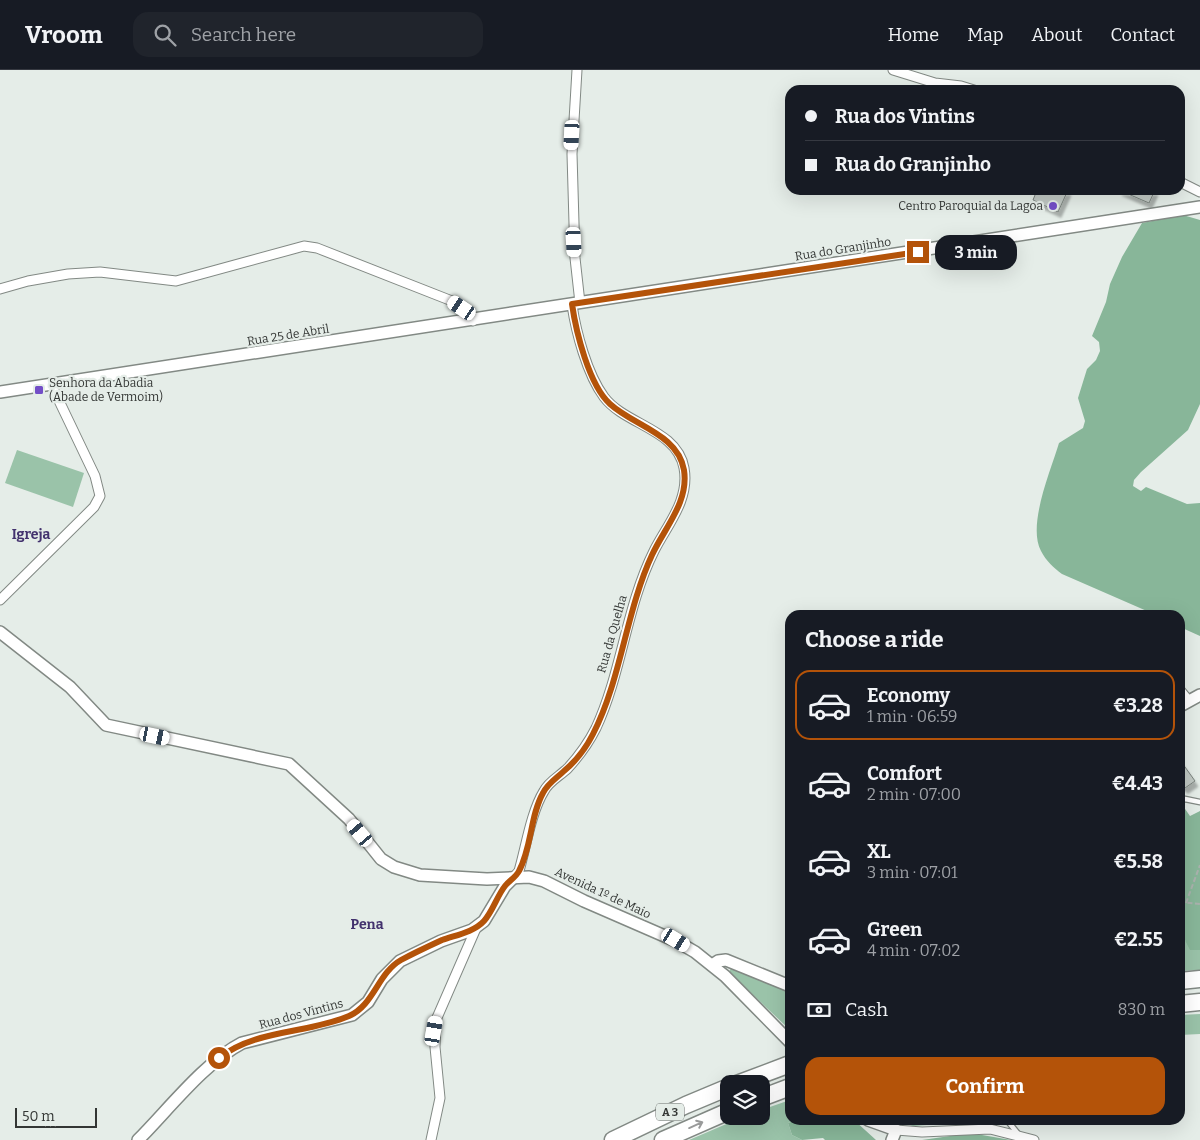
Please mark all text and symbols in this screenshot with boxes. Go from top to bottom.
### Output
search box [133,12,483,57]
text: Vroom [25,21,103,49]
icon: search [151,21,179,49]
text: Search here [191,23,296,46]
text: Home [888,24,939,46]
text: Map [967,24,1003,46]
text: About [1031,24,1082,46]
text: Contact [1110,24,1175,46]
text: Rua dos Vintins [835,105,975,128]
car [563,120,580,150]
text: Rua do Granjinho [835,153,991,176]
place label: Centro Paroquial da Lagoa [898,199,1043,213]
marker: Centro Paroquial da Lagoa [1047,200,1059,212]
car [565,227,582,257]
street label: Rua do Granjinho [794,234,892,264]
callout: 3 min [936,234,1018,270]
route end [907,241,929,263]
text: 3 min [955,243,997,262]
car [445,293,478,323]
street label: Rua 25 de Abril [246,322,331,348]
place label: Senhora da Abadia (Abade de Vermoim) [49,376,163,404]
marker: Senhora da Abadia (Abade de Vermoim) [33,384,45,396]
district label: Igreja [12,526,50,543]
street label: Rua da Quelha [594,593,630,675]
text: Choose a ride [805,626,944,653]
icon: car [807,683,852,728]
text: Economy [867,684,950,707]
text: €3.28 [1113,694,1163,717]
text: 1 min · 06:59 [867,707,957,726]
car [138,726,171,746]
icon: car [807,761,852,806]
text: Comfort [867,762,942,785]
text: €4.43 [1112,772,1163,795]
text: 2 min · 07:00 [867,785,961,804]
car [344,817,375,849]
icon: car [807,839,852,884]
text: XL [867,840,891,863]
text: €5.58 [1114,850,1163,873]
text: 3 min · 07:01 [867,863,958,882]
street label: Avenida 1º de Maio [553,865,653,921]
district label: Pena [351,916,384,933]
icon: car [807,917,852,962]
text: Green [867,918,922,941]
car [659,926,692,954]
text: €2.55 [1114,928,1163,951]
text: 4 min · 07:02 [867,941,960,960]
street label: Rua dos Vintins [257,996,345,1032]
icon: cash [805,996,833,1024]
text: Cash [845,998,888,1021]
text: 830 m [1118,1000,1165,1019]
car [424,1015,443,1047]
route start [208,1047,230,1069]
button: Confirm [805,1057,1165,1115]
map controls [720,1075,770,1125]
button: layers [720,1075,770,1125]
road number: A 3 [656,1104,684,1120]
scale bar [15,1105,98,1128]
text: 50 m [22,1108,55,1125]
one-way arrow [688,1120,703,1130]

